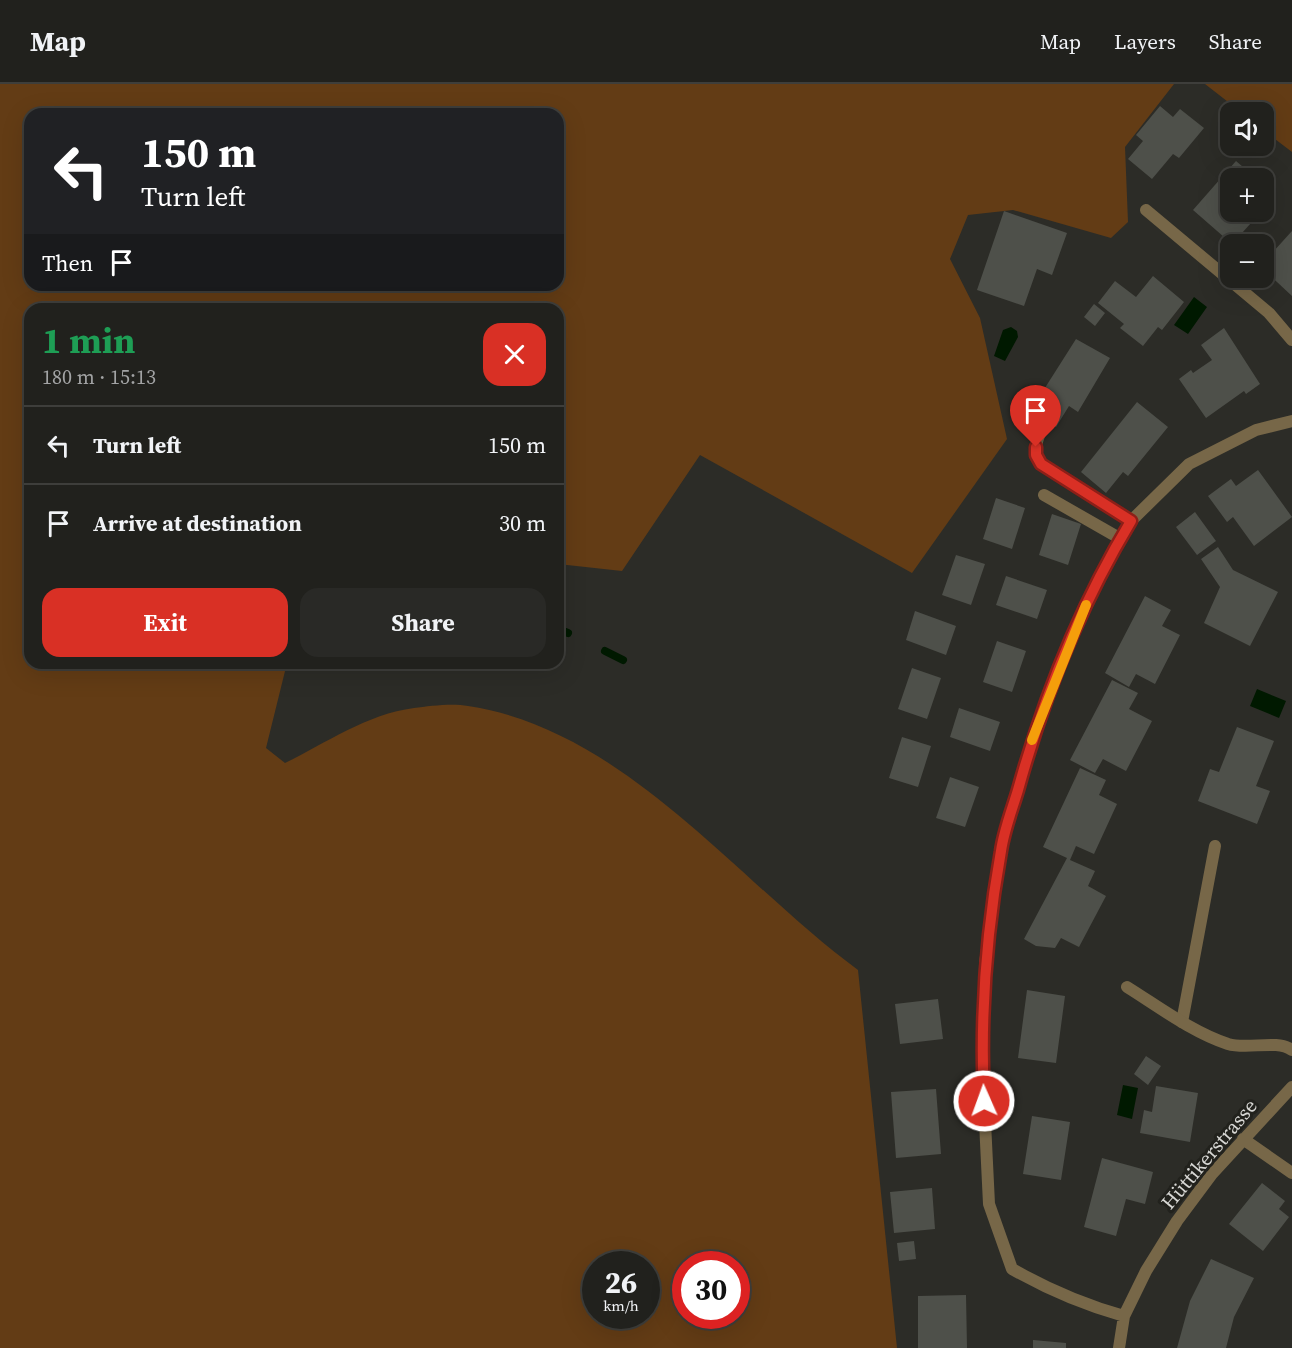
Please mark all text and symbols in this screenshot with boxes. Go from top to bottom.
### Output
text: Map [30,22,86,60]
text: Map [1040,27,1081,56]
text: Layers [1114,27,1176,56]
text: Share [1209,27,1262,56]
map controls [1220,102,1274,288]
button: sound [1220,102,1274,156]
text: 150 m [141,123,256,181]
icon: left [42,132,120,210]
button: + [1220,168,1274,222]
text: Turn left [141,178,245,215]
button: − [1220,234,1274,288]
icon: arrive [105,246,138,279]
text: Then [42,248,93,278]
text: 1 min [42,316,135,365]
button: close [483,323,546,386]
text: 180 m · 15:13 [42,363,156,391]
pin [1010,385,1061,447]
icon: arrive [1019,394,1052,427]
icon: left [42,429,75,462]
text: Turn left [93,430,181,460]
text: 150 m [488,430,546,460]
icon: arrive [42,507,75,540]
text: Arrive at destination [93,508,302,538]
text: 30 m [499,508,546,538]
button: Exit [42,588,288,657]
button: Share [300,588,546,657]
position arrow [952,1069,1016,1133]
street label: Hüttikerstrasse [1154,1093,1264,1215]
speed limit sign: 30 [672,1251,750,1329]
text: 26 [605,1262,637,1303]
text: km/h [603,1295,639,1316]

